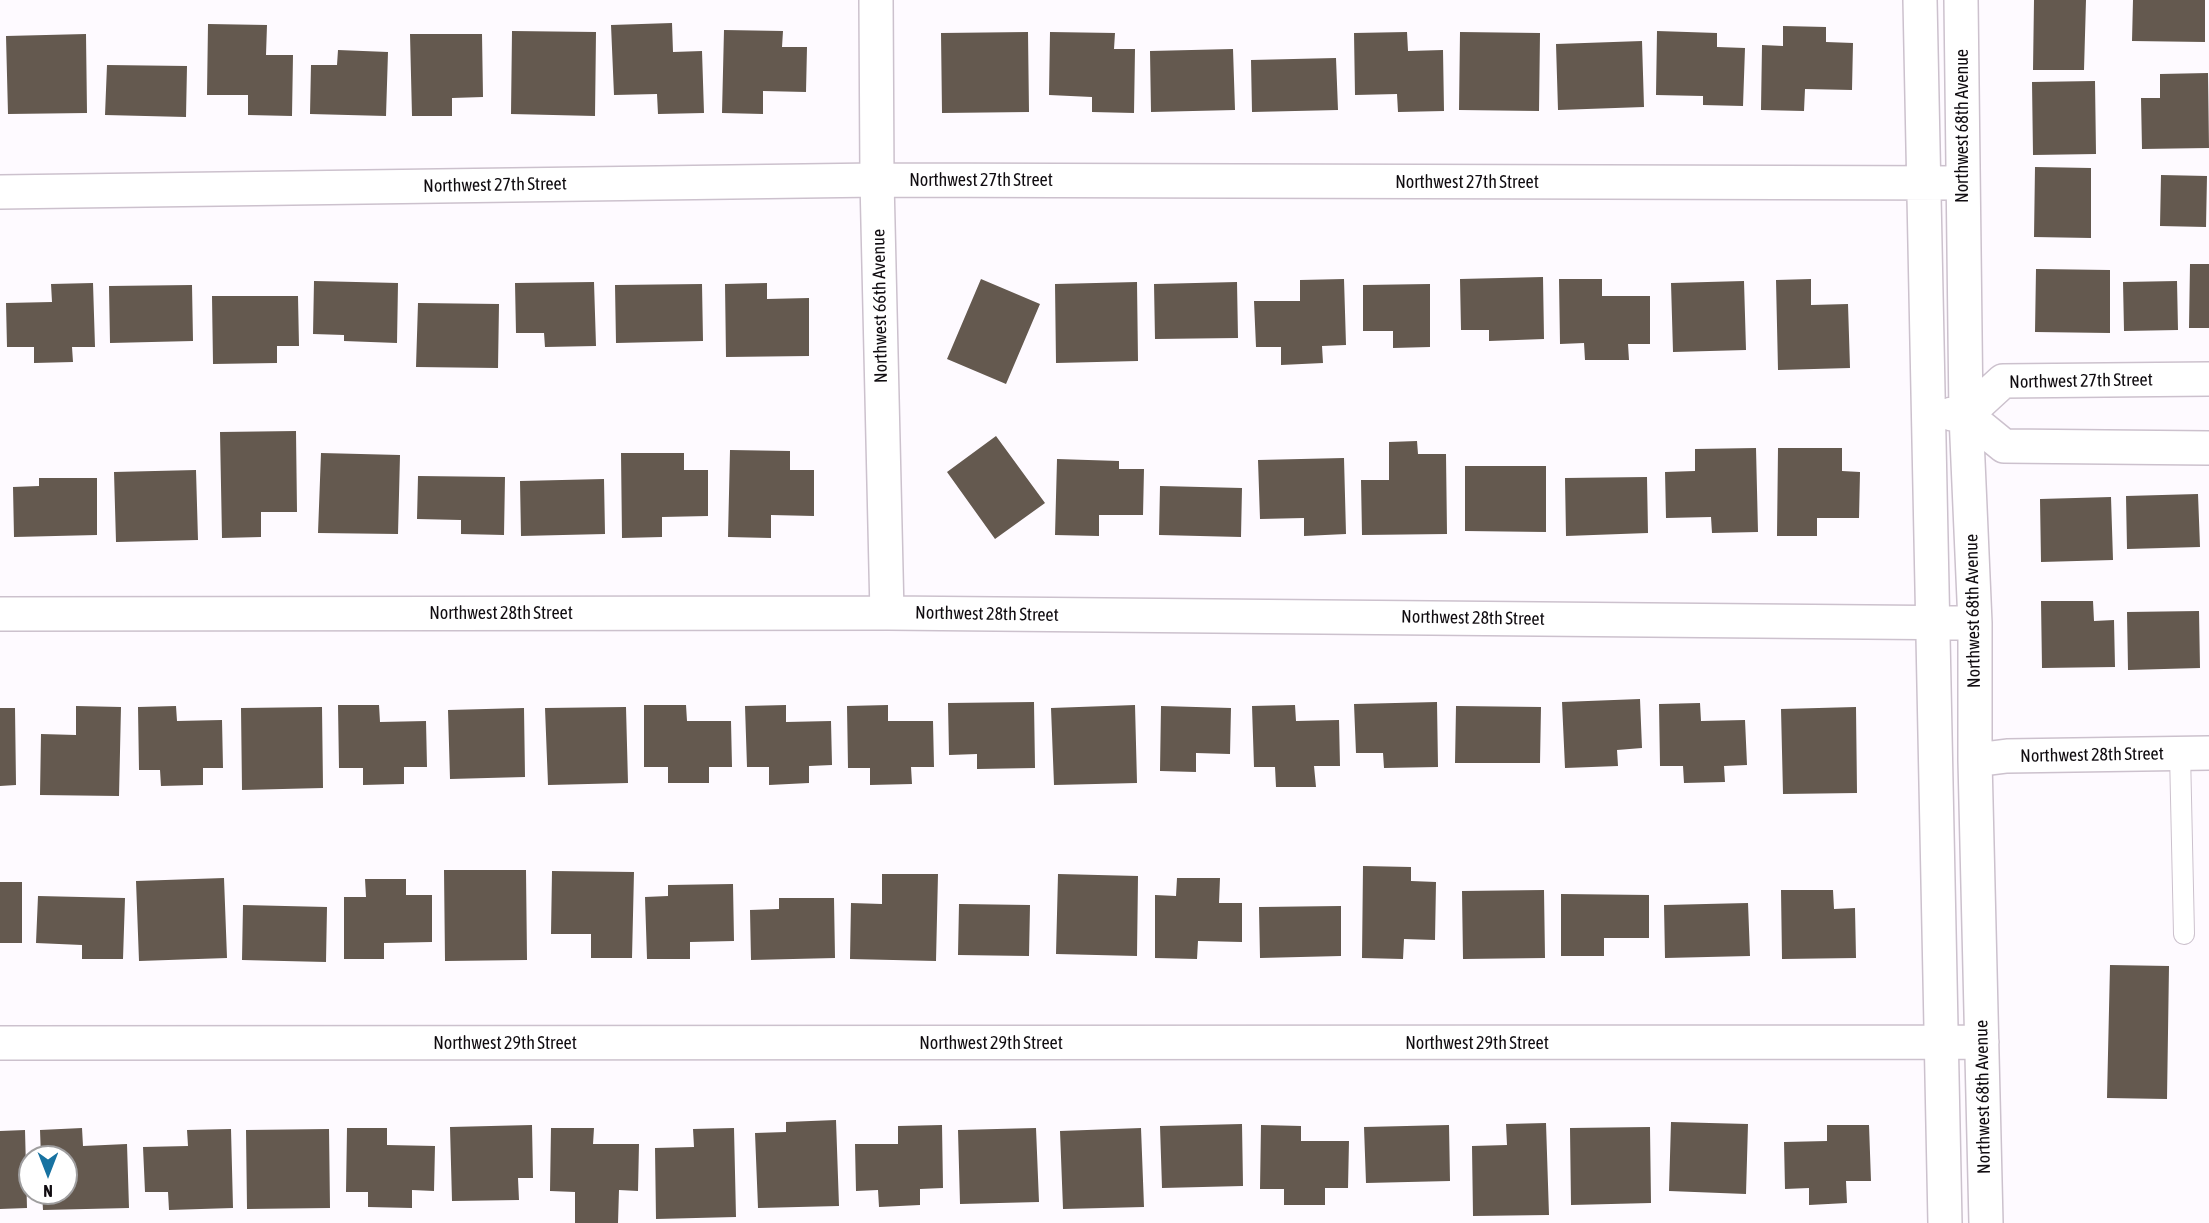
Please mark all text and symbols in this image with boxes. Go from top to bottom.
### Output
street label: Northwest 68th Avenue [1951,49,1973,203]
street label: Northwest 27th Street [909,169,1053,191]
street label: Northwest 27th Street [1395,171,1539,193]
street label: Northwest 27th Street [423,173,567,197]
street label: Northwest 66th Avenue [868,229,892,383]
street label: Northwest 27th Street [2009,369,2153,393]
street label: Northwest 68th Avenue [1961,534,1985,688]
street label: Northwest 28th Street [429,602,573,624]
street label: Northwest 28th Street [915,602,1059,626]
street label: Northwest 28th Street [1401,606,1545,630]
street label: Northwest 28th Street [2020,743,2164,767]
street label: Northwest 68th Avenue [1971,1020,1995,1174]
street label: Northwest 29th Street [433,1032,577,1054]
street label: Northwest 29th Street [919,1032,1063,1054]
street label: Northwest 29th Street [1405,1032,1549,1054]
north arrow [18,1145,78,1205]
text: N [43,1182,53,1200]

